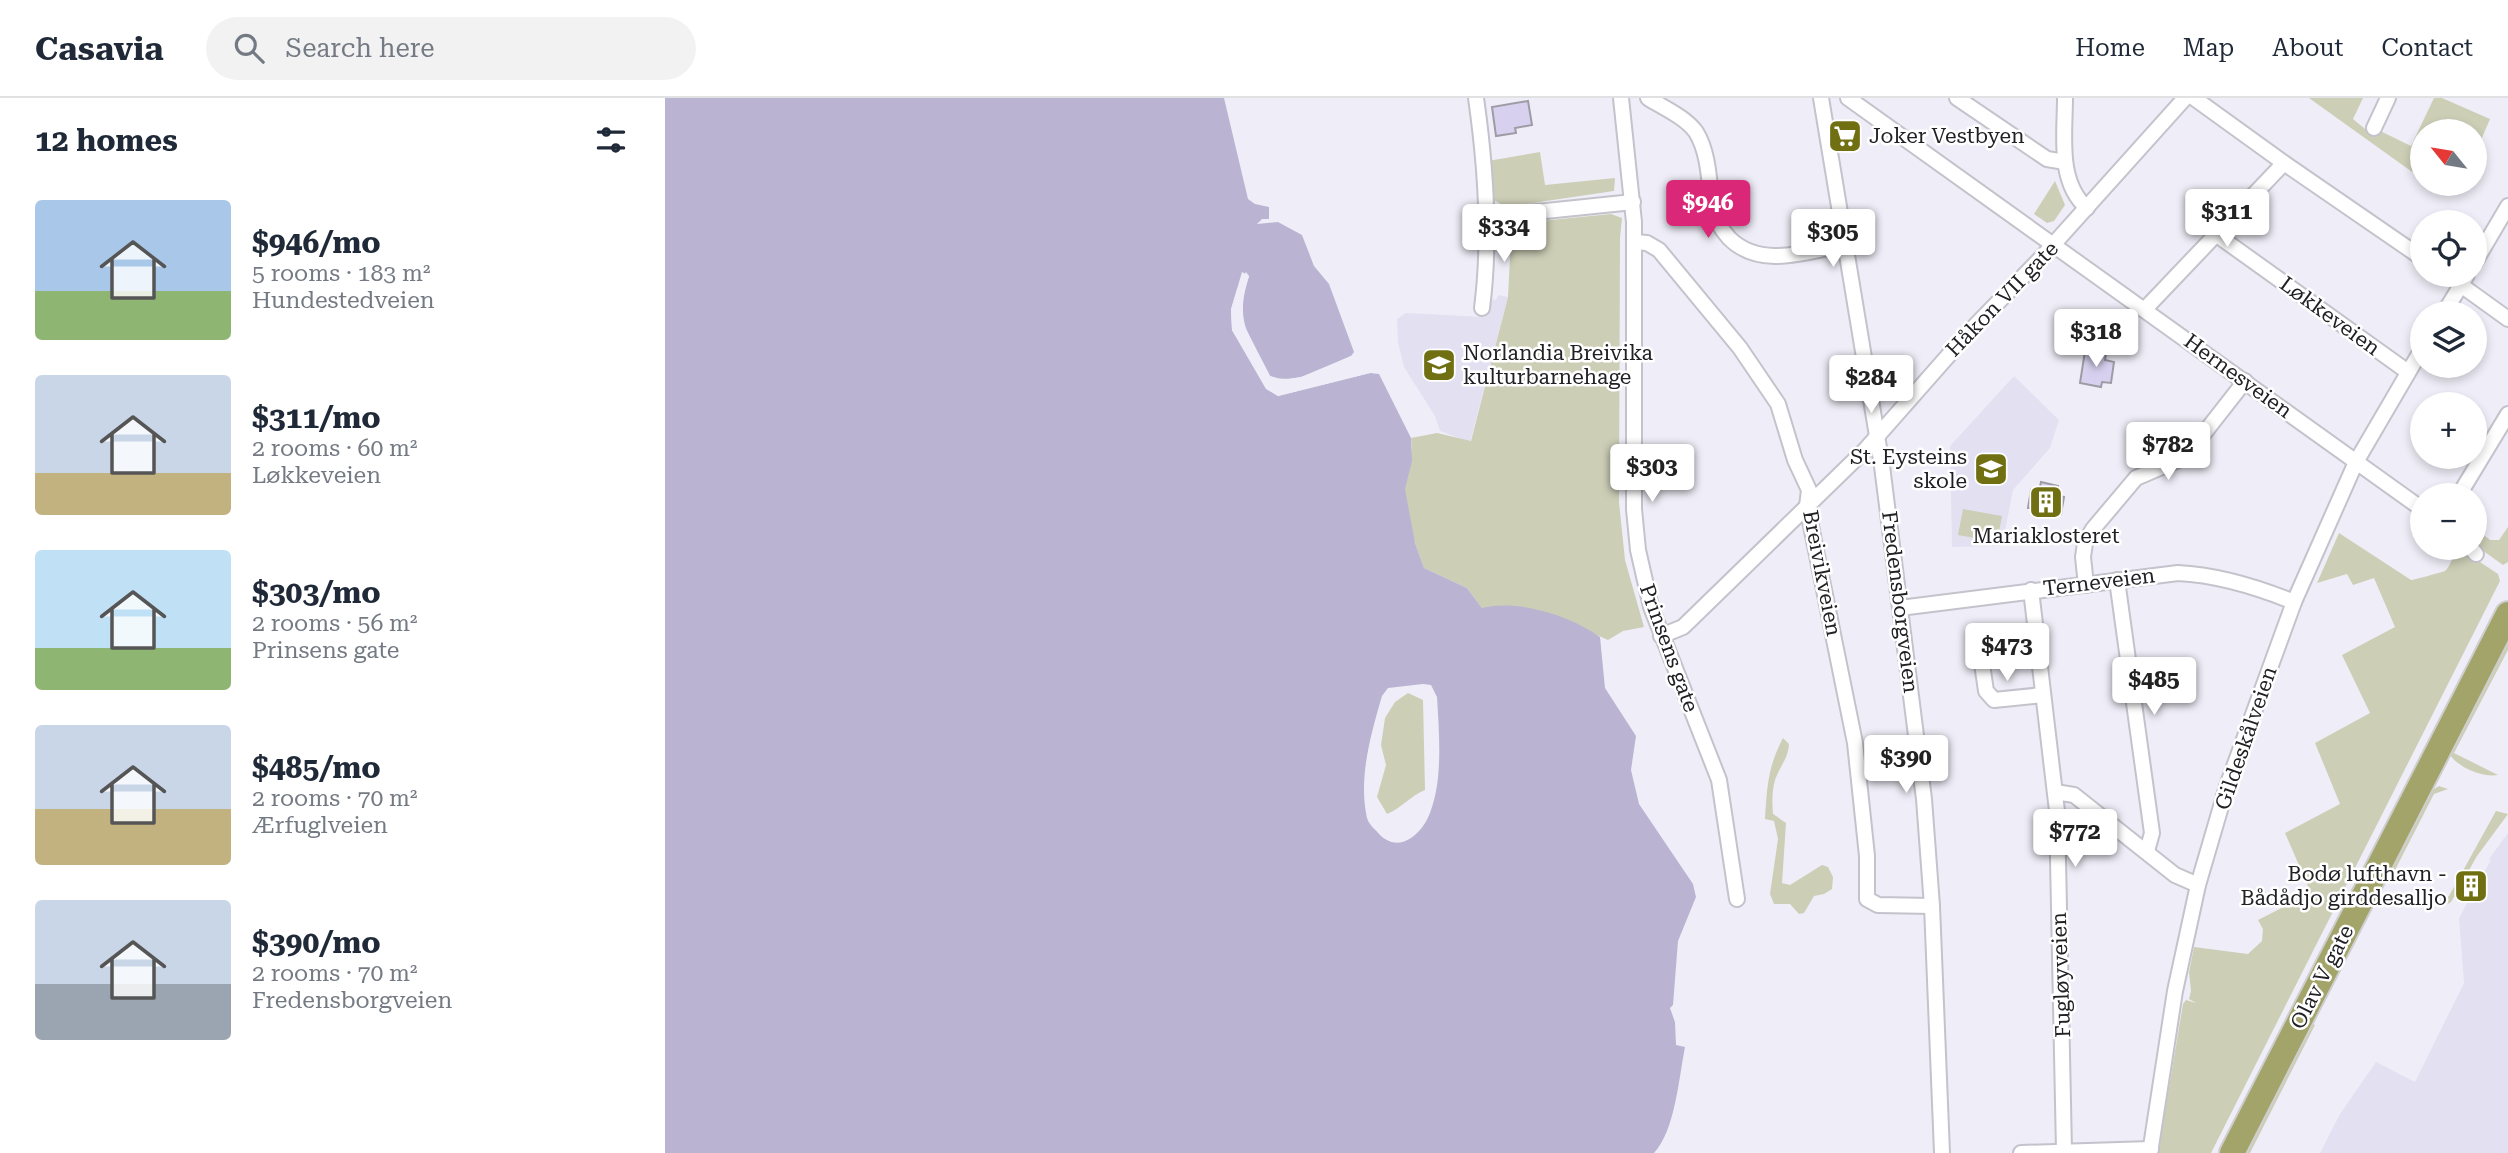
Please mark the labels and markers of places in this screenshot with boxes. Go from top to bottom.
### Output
supermarket icon: Joker Vestbyen [1826,117,1864,155]
place label: Joker Vestbyen [1869,124,2025,148]
pin: $946 [1667,180,1749,240]
pin: $311 [2186,190,2268,249]
pin: $334 [1463,204,1545,264]
pin: $305 [1792,209,1874,269]
pin: $318 [2055,310,2137,369]
place label: Norlandia Breivika kulturbarnehage [1463,341,1654,389]
school or university icon: Norlandia Breivika kulturbarnehage [1420,346,1458,384]
pin: $284 [1830,356,1912,415]
pin: $782 [2127,422,2209,482]
pin: $303 [1611,444,1693,504]
place label: St. Eysteins skole [1850,445,1967,493]
school or university icon: St. Eysteins skole [1972,450,2010,488]
building icon: Mariaklosteret [2027,483,2065,521]
place label: Mariaklosteret [1973,524,2120,548]
pin: $473 [1966,624,2048,683]
pin: $485 [2113,658,2195,717]
pin: $390 [1865,736,1947,795]
pin: $772 [2034,810,2116,869]
place label: Bodø lufthavn - Bådådjo girddesalljo [2240,862,2447,910]
building icon: Bodø lufthavn - Bådådjo girddesalljo [2452,867,2490,905]

